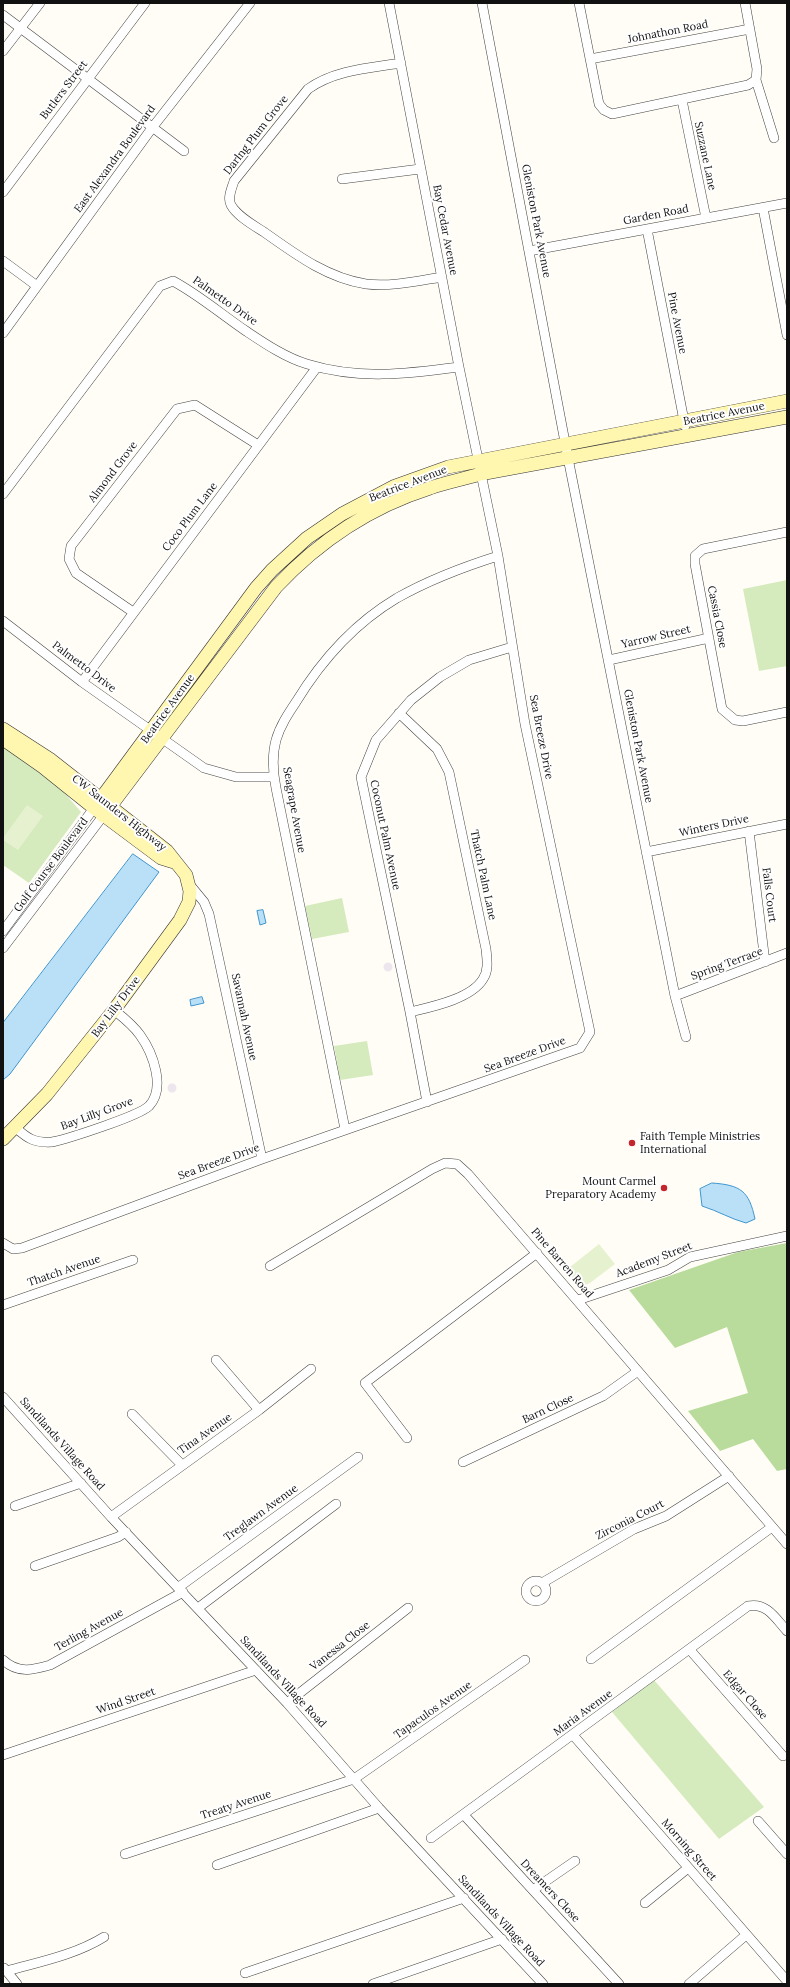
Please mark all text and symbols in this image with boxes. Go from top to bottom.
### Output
street label: Johnathon Road [627,18,709,46]
street label: Butlers Street [38,58,90,122]
street label: Darlng Plum Grove [221,93,291,177]
street label: East Alexandra Boulevard [72,103,158,215]
street label: Suzzane Lane [691,120,719,192]
street label: Gleniston Park Avenue [518,163,554,279]
street label: Bay Cedar Avenue [430,184,460,276]
street label: Garden Road [622,202,690,228]
street label: Palmetto Drive [190,274,260,328]
street label: Pine Avenue [665,291,689,355]
street label: Beatrice Avenue [682,400,766,428]
street label: Almond Grove [86,439,140,505]
street label: Beatrice Avenue [367,463,449,505]
street label: Coco Plum Lane [160,480,220,554]
street label: Cassia Close [704,585,730,649]
street label: Yarrow Street [620,623,692,651]
street label: Palmetto Drive [50,639,118,695]
street label: Beatrice Avenue [138,672,198,746]
street label: Gleniston Park Avenue [620,688,656,804]
street label: Sea Breeze Drive [526,694,556,780]
street label: Seagrape Avenue [280,766,308,854]
street label: CW Saunders Highway [69,772,169,854]
street label: Coconut Palm Avenue [367,779,403,891]
street label: Winters Drive [678,812,750,840]
street label: Golf Course Boulevard [11,815,91,915]
street label: Thatch Palm Lane [467,829,499,921]
street label: Falls Court [759,867,779,923]
street label: Spring Terrace [689,945,765,983]
street label: Savannah Avenue [228,972,260,1062]
street label: Bay Lilly Drive [89,974,143,1040]
street label: Sea Breeze Drive [482,1034,568,1076]
street label: Bay Lilly Grove [59,1095,135,1133]
place label: Faith Temple Ministries International [640,1130,760,1156]
marker: Faith Temple Ministries International [627,1138,637,1148]
street label: Sea Breeze Drive [176,1141,262,1183]
place label: Mount Carmel Preparatory Academy [545,1175,656,1201]
marker: Mount Carmel Preparatory Academy [659,1183,669,1193]
street label: Pine Barren Road [528,1225,596,1301]
street label: Academy Street [614,1239,694,1281]
street label: Thatch Avenue [26,1252,102,1290]
street label: Barn Close [520,1391,576,1427]
street label: Sandilands Village Road [17,1395,107,1493]
street label: Tina Avenue [176,1411,234,1457]
street label: Treglawn Avenue [221,1482,301,1544]
street label: Zirconia Court [594,1497,666,1543]
street label: Terling Avenue [52,1606,126,1654]
street label: Vanessa Close [308,1619,372,1673]
street label: Sandilands Village Road [237,1633,329,1731]
street label: Edgar Close [720,1668,770,1722]
street label: Tapaculos Avenue [392,1678,474,1742]
street label: Wind Street [95,1685,157,1717]
street label: Maria Avenue [551,1687,615,1739]
street label: Treaty Avenue [199,1787,273,1823]
street label: Morning Street [658,1816,720,1884]
street label: Dreamers Close [517,1857,583,1925]
street label: Sandilands Village Road [455,1872,547,1970]

